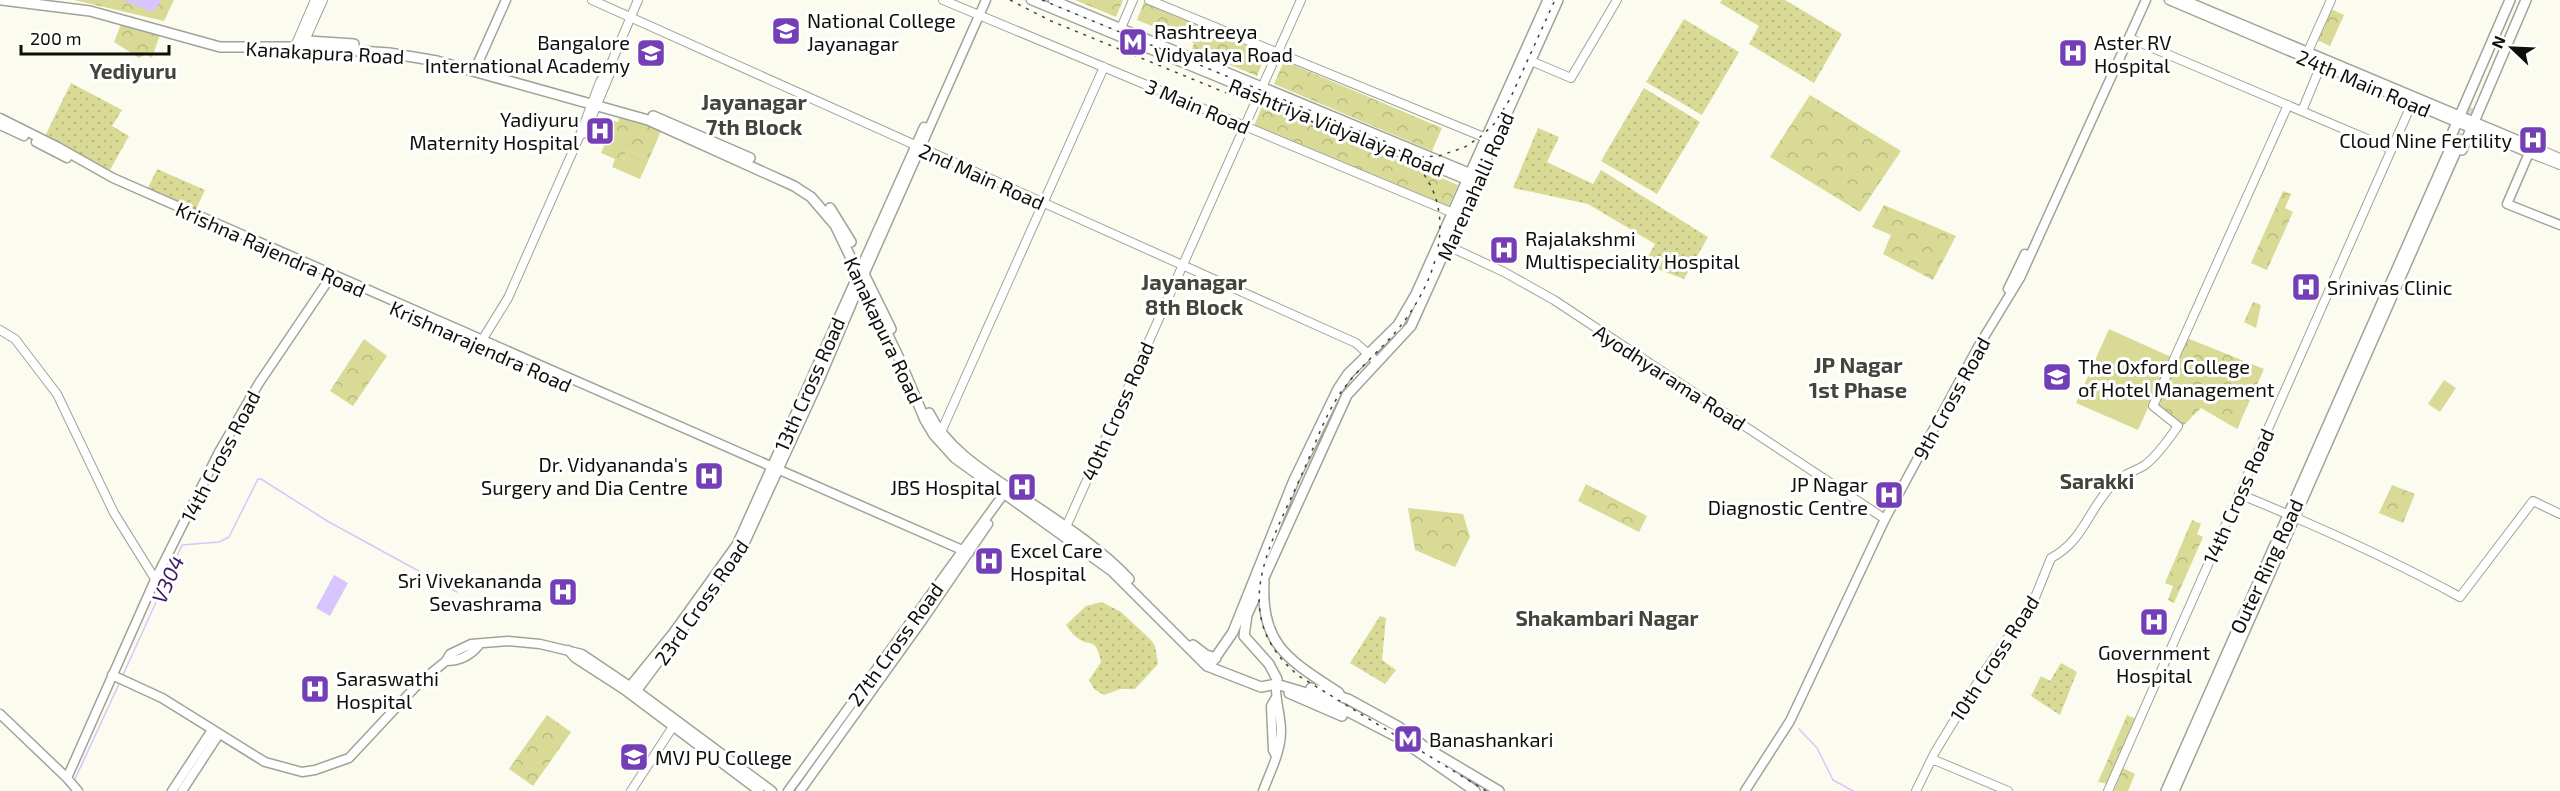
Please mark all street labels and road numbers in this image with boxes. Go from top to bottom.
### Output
street label: Kanakapura Road [245,36,405,68]
street label: 24th Main Road [2294,44,2434,122]
street label: 3 Main Road [1142,73,1254,139]
street label: Rashtriya Vidyalaya Road [1226,73,1448,181]
street label: Marenahalli Road [1432,108,1518,264]
street label: 2nd Main Road [916,138,1048,214]
street label: Krishna Rajendra Road [172,196,370,302]
street label: Kanakapura Road [840,253,928,407]
street label: Krishnarajendra Road [386,295,576,397]
street label: 13th Cross Road [769,313,849,455]
street label: Ayodhyarama Road [1589,319,1751,435]
street label: 9th Cross Road [1907,332,1995,464]
street label: 40th Cross Road [1076,338,1158,484]
street label: 14th Cross Road [175,386,265,526]
street label: 14th Cross Road [2197,425,2279,567]
street label: Outer Ring Road [2224,495,2308,637]
street label: 23rd Cross Road [649,535,753,669]
street label: 27th Cross Road [842,578,948,710]
street label: 10th Cross Road [1944,591,2044,725]

